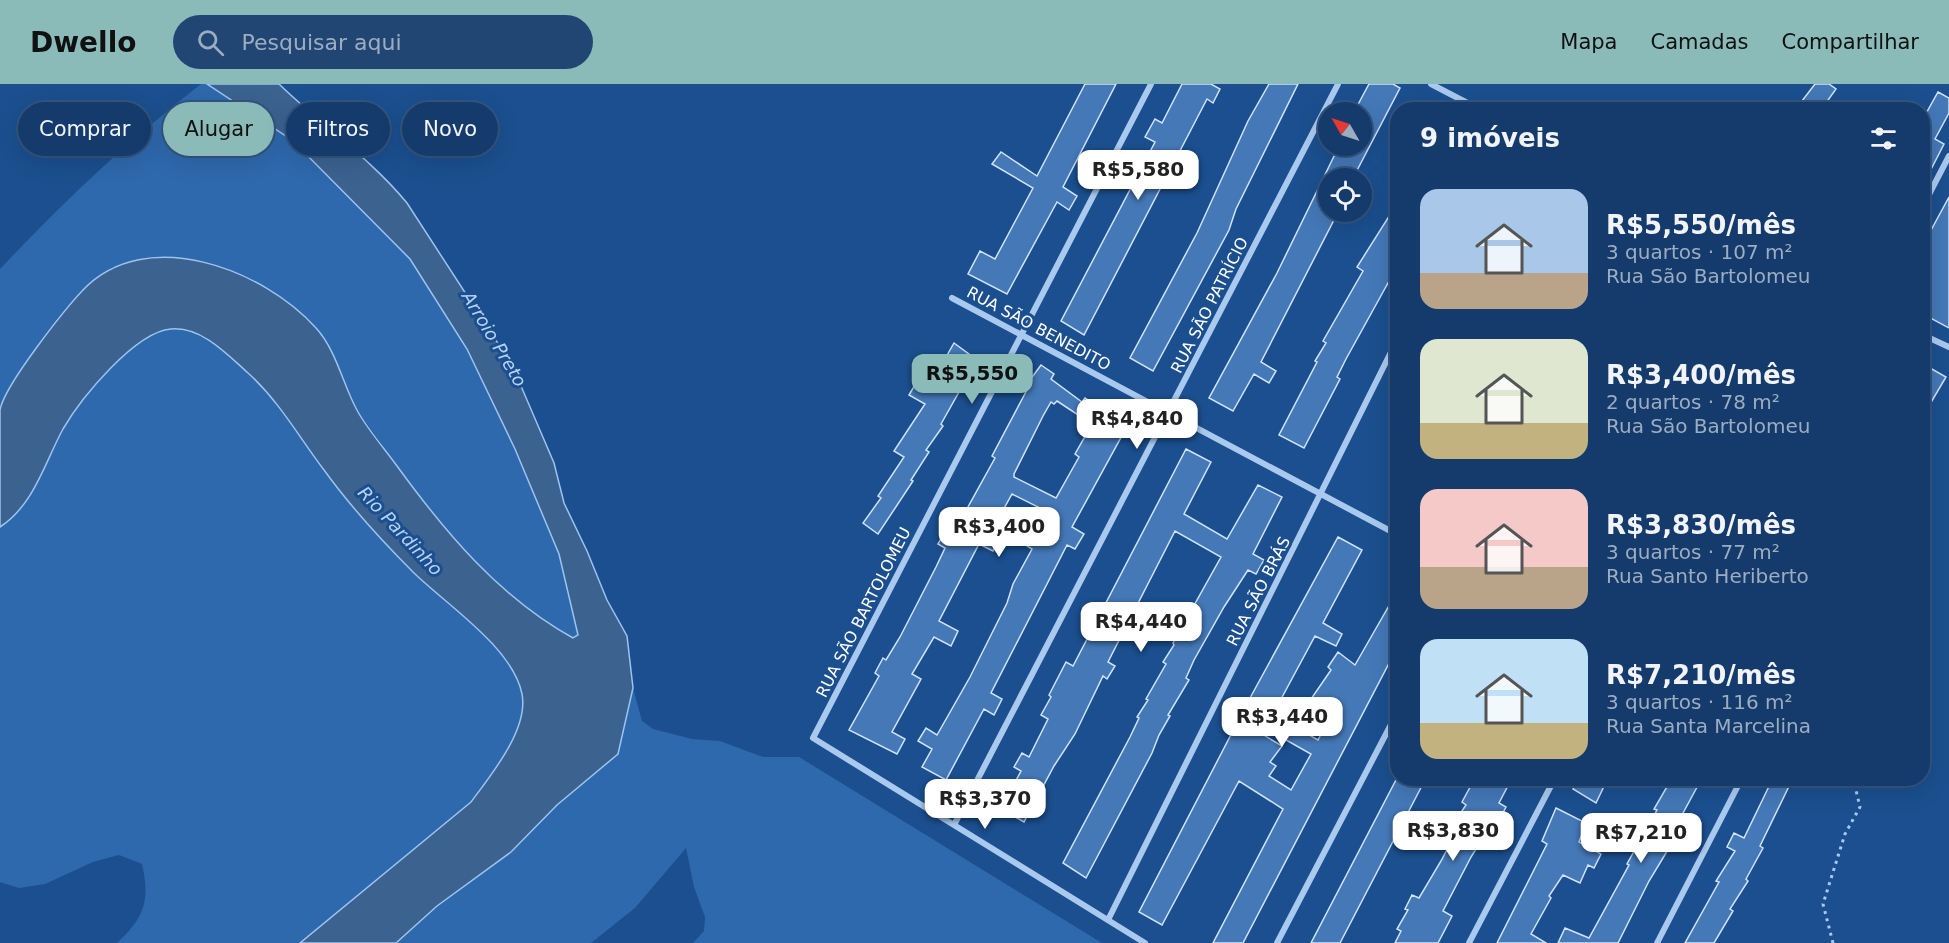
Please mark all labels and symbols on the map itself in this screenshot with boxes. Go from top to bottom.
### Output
north arrow [1318,102,1372,156]
pin: R$5,580 [1083,150,1193,201]
street label: RUA SÃO PATRÍCIO [1167,234,1252,376]
street label: RUA SÃO BENEDITO [964,282,1114,374]
water label: Arroio Preto [457,287,531,390]
pin: R$5,550 [917,354,1027,405]
pin: R$4,840 [1082,399,1192,450]
water label: Rio Pardinho [354,482,447,579]
pin: R$3,400 [944,507,1054,558]
street label: RUA SÃO BARTOLOMEU [812,524,915,701]
street label: RUA SÃO BRÁS [1223,533,1294,649]
pin: R$4,440 [1086,602,1196,653]
pin: R$3,440 [1227,697,1337,748]
pin: R$3,370 [930,779,1040,830]
pin: R$3,830 [1398,811,1508,862]
pin: R$7,210 [1586,813,1696,864]

